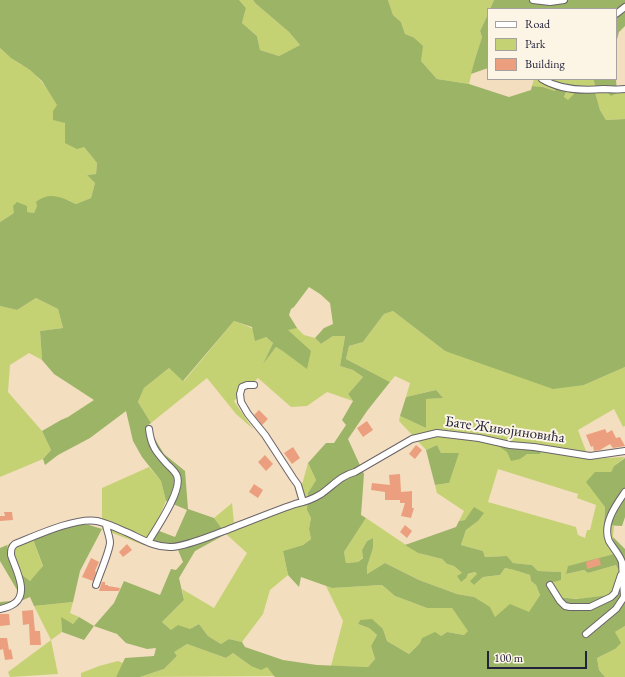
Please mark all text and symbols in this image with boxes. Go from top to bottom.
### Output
legend [487,8,617,80]
text: Road [525,16,550,32]
text: Park [525,36,545,52]
text: Building [525,56,565,72]
street label: Бате Живојиновића [444,413,566,447]
scale bar [489,643,589,669]
text: 100 m [494,650,523,666]

